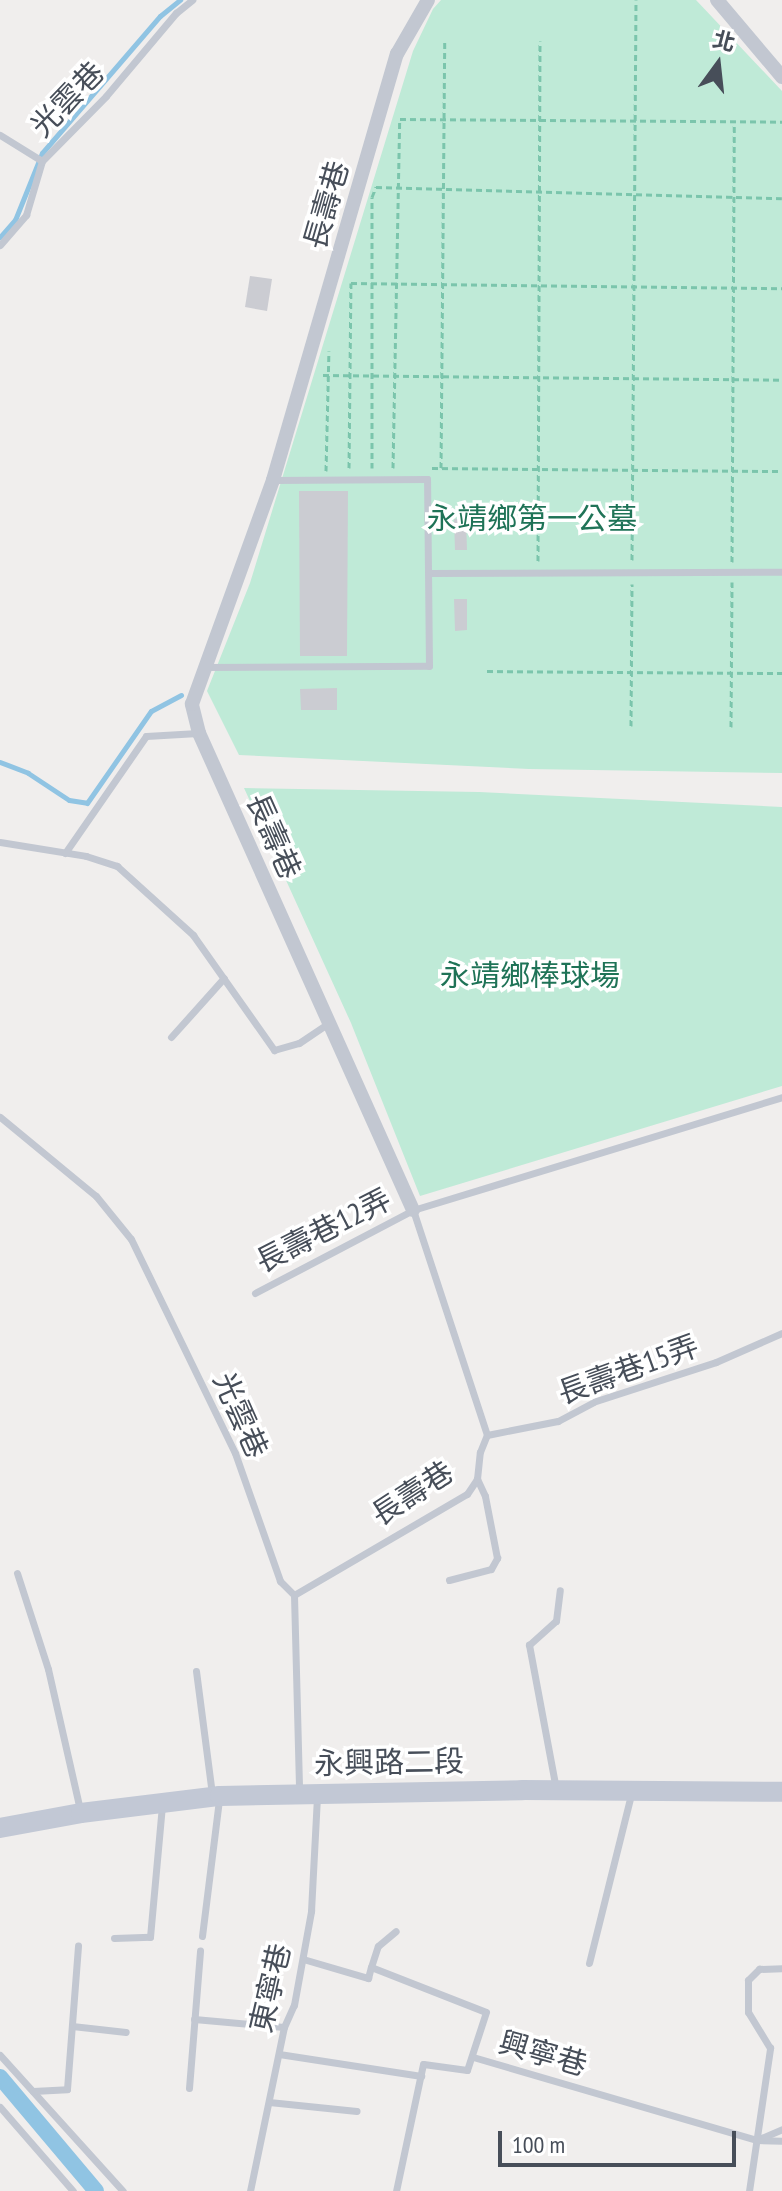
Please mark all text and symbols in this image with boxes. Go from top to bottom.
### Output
north arrow [678,24,758,104]
text: 北 [710,24,738,57]
street label: 光雲巷 [23,54,111,144]
street label: 長壽巷 [296,157,356,253]
park label: 永靖鄉第一公墓 [427,500,637,536]
street label: 長壽巷 [239,788,309,884]
park label: 永靖鄉棒球場 [440,957,620,993]
street label: 長壽巷12弄 [249,1181,397,1279]
street label: 長壽巷15弄 [553,1327,703,1411]
street label: 光雲巷 [206,1367,276,1463]
street label: 長壽巷 [364,1453,460,1533]
street label: 永興路二段 [314,1743,464,1781]
street label: 東寧巷 [242,1940,298,2036]
street label: 興寧巷 [495,2023,591,2083]
scale bar [502,2115,740,2165]
text: 100 m [512,2129,565,2160]

